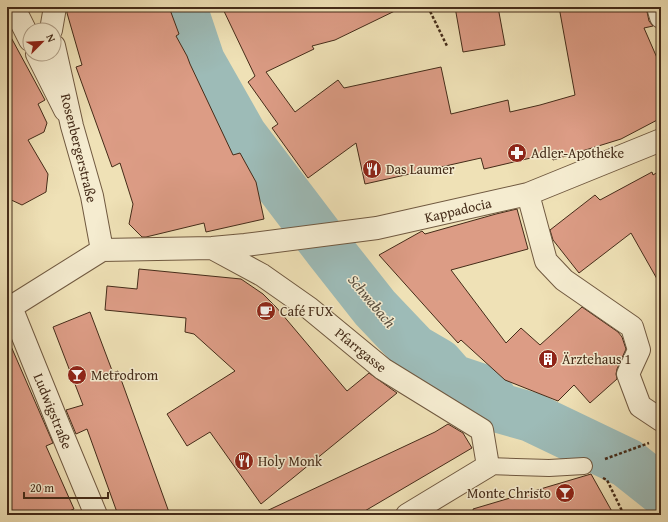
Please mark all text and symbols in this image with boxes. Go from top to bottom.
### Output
north arrow [22,22,62,62]
text: N [42,31,60,45]
street label: Rosenbergerstraße [56,91,102,205]
pharmacy icon: Adler-Apotheke [506,142,528,164]
place label: Adler-Apotheke [531,143,624,163]
restaurant icon: Das Laumer [361,158,383,180]
place label: Das Laumer [386,159,455,179]
street label: Kappadocia [423,193,494,227]
water label: Schwabach [343,270,401,333]
cafe icon: Café FUX [255,300,277,322]
place label: Café FUX [280,301,333,321]
street label: Pfarrgasse [331,323,391,377]
building icon: Ärztehaus 1 [537,348,559,370]
place label: Ärztehaus 1 [562,349,631,369]
bar icon: Metrodrom [66,364,88,386]
place label: Metrodrom [91,365,159,385]
street label: Ludwigstraße [29,370,77,452]
restaurant icon: Holy Monk [233,450,255,472]
place label: Holy Monk [258,451,323,471]
scale bar [24,474,108,500]
text: 20 m [30,479,54,496]
bar icon: Monte Christo [554,482,576,504]
place label: Monte Christo [467,483,551,503]

